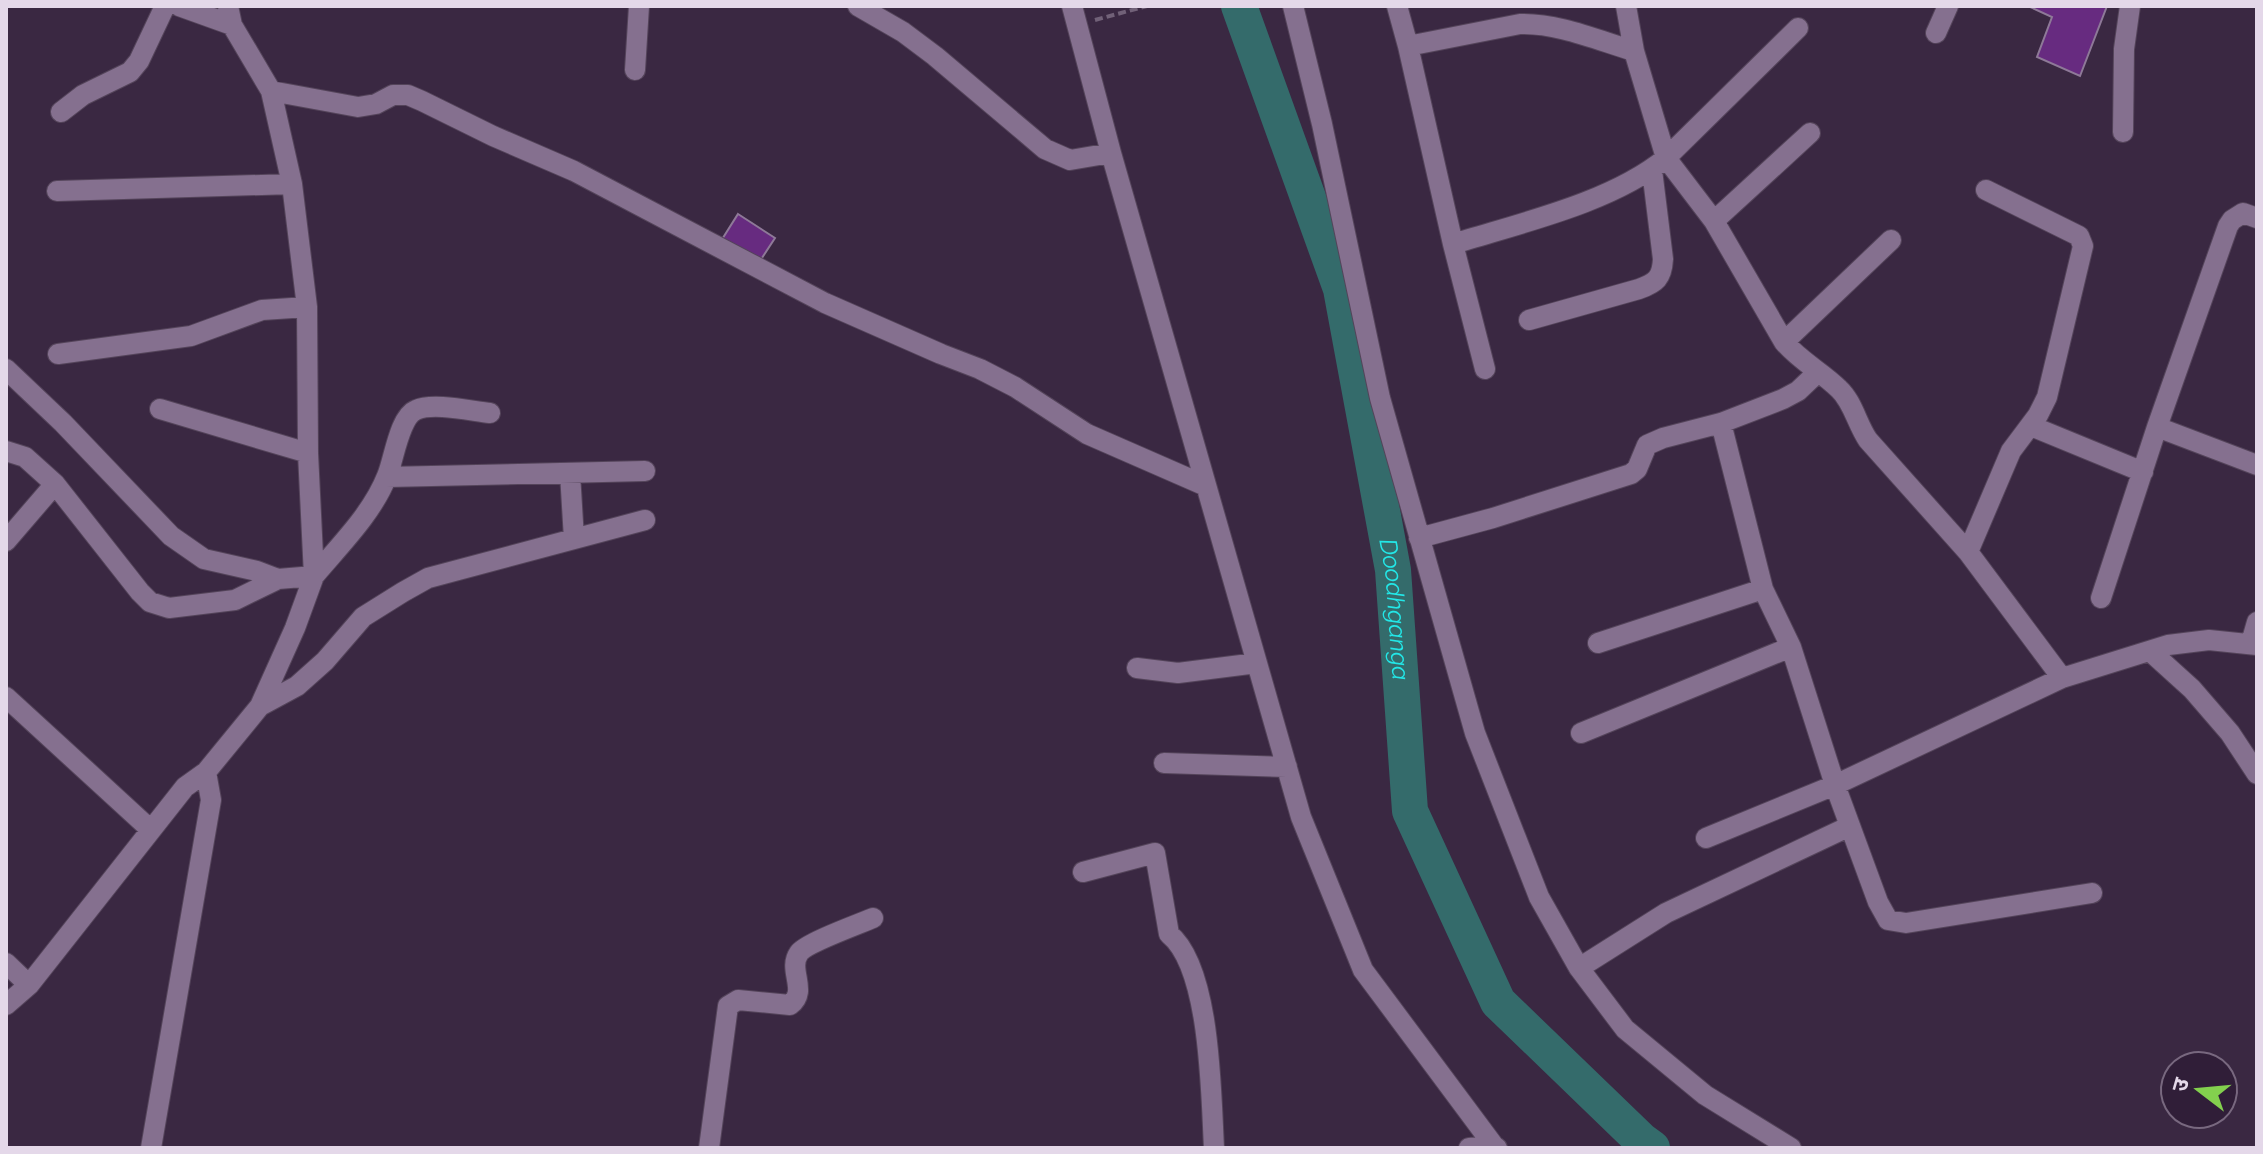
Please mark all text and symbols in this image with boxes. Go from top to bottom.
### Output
water label: Doodhganga [1373,536,1416,681]
north arrow [2159,1050,2239,1130]
text: उ [2166,1074,2194,1094]

